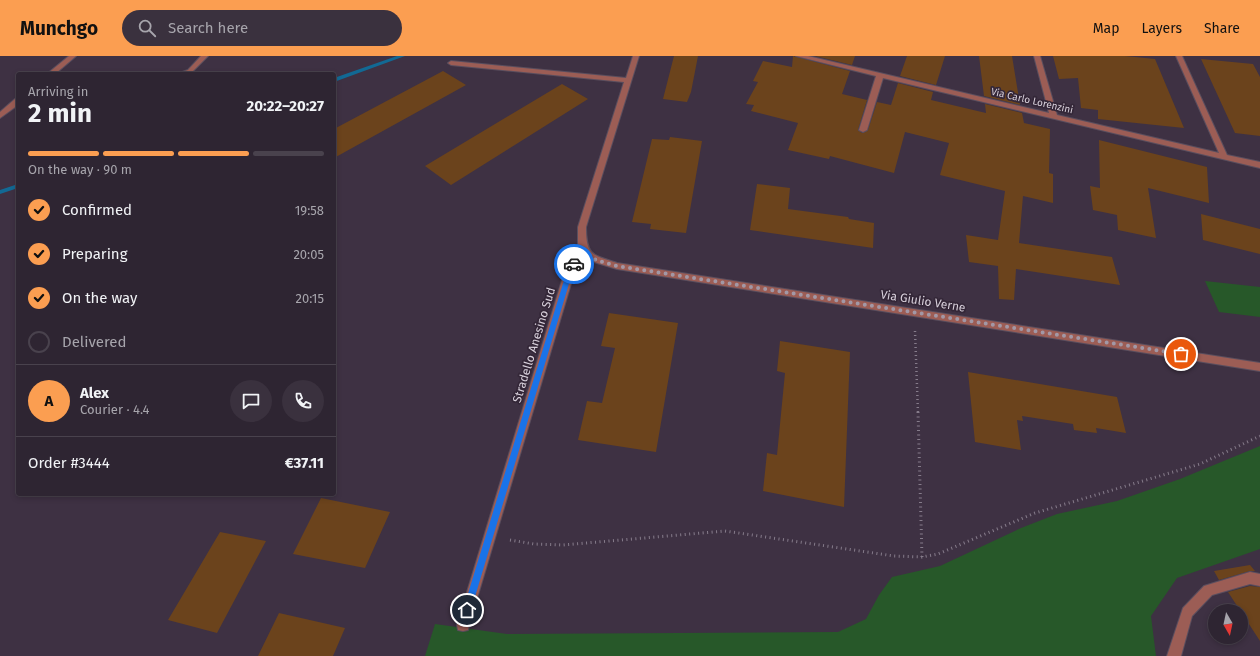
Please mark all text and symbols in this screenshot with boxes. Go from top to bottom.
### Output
search box [122,10,402,46]
text: Munchgo [20,17,98,40]
icon: search [136,17,158,39]
text: Search here [168,19,248,37]
text: Map [1093,20,1119,37]
text: Layers [1141,20,1182,37]
text: Share [1204,20,1240,37]
text: Arriving in [28,84,88,99]
street label: Via Carlo Lorenzini [990,86,1074,116]
text: 20:22–20:27 [247,97,324,115]
text: 2 min [28,98,92,129]
text: On the way · 90 m [28,162,132,177]
icon: check [28,199,50,221]
text: Confirmed [62,201,132,219]
text: 19:58 [295,203,324,218]
icon: check [28,243,50,265]
courier [554,244,594,284]
text: Preparing [62,245,127,263]
text: 20:05 [293,247,324,262]
icon: car [563,253,585,275]
street label: Stradello Anesino Sud [510,286,558,404]
icon: check [28,287,50,309]
street label: Via Giulio Verne [879,287,967,315]
text: On the way [62,289,137,307]
text: 20:15 [296,291,324,306]
text: Delivered [62,333,126,351]
pin [1164,337,1198,371]
icon: bag [1170,343,1192,365]
button: chat [230,380,272,422]
button: phone [282,380,324,422]
text: Alex [80,384,109,402]
text: A [45,392,53,410]
text: Courier · 4.4 [80,402,150,417]
text: Order #3444 [28,454,110,472]
text: €37.11 [285,454,324,472]
pin [450,593,484,627]
icon: home [456,599,478,621]
north arrow [1208,604,1248,644]
map controls [1208,604,1248,644]

